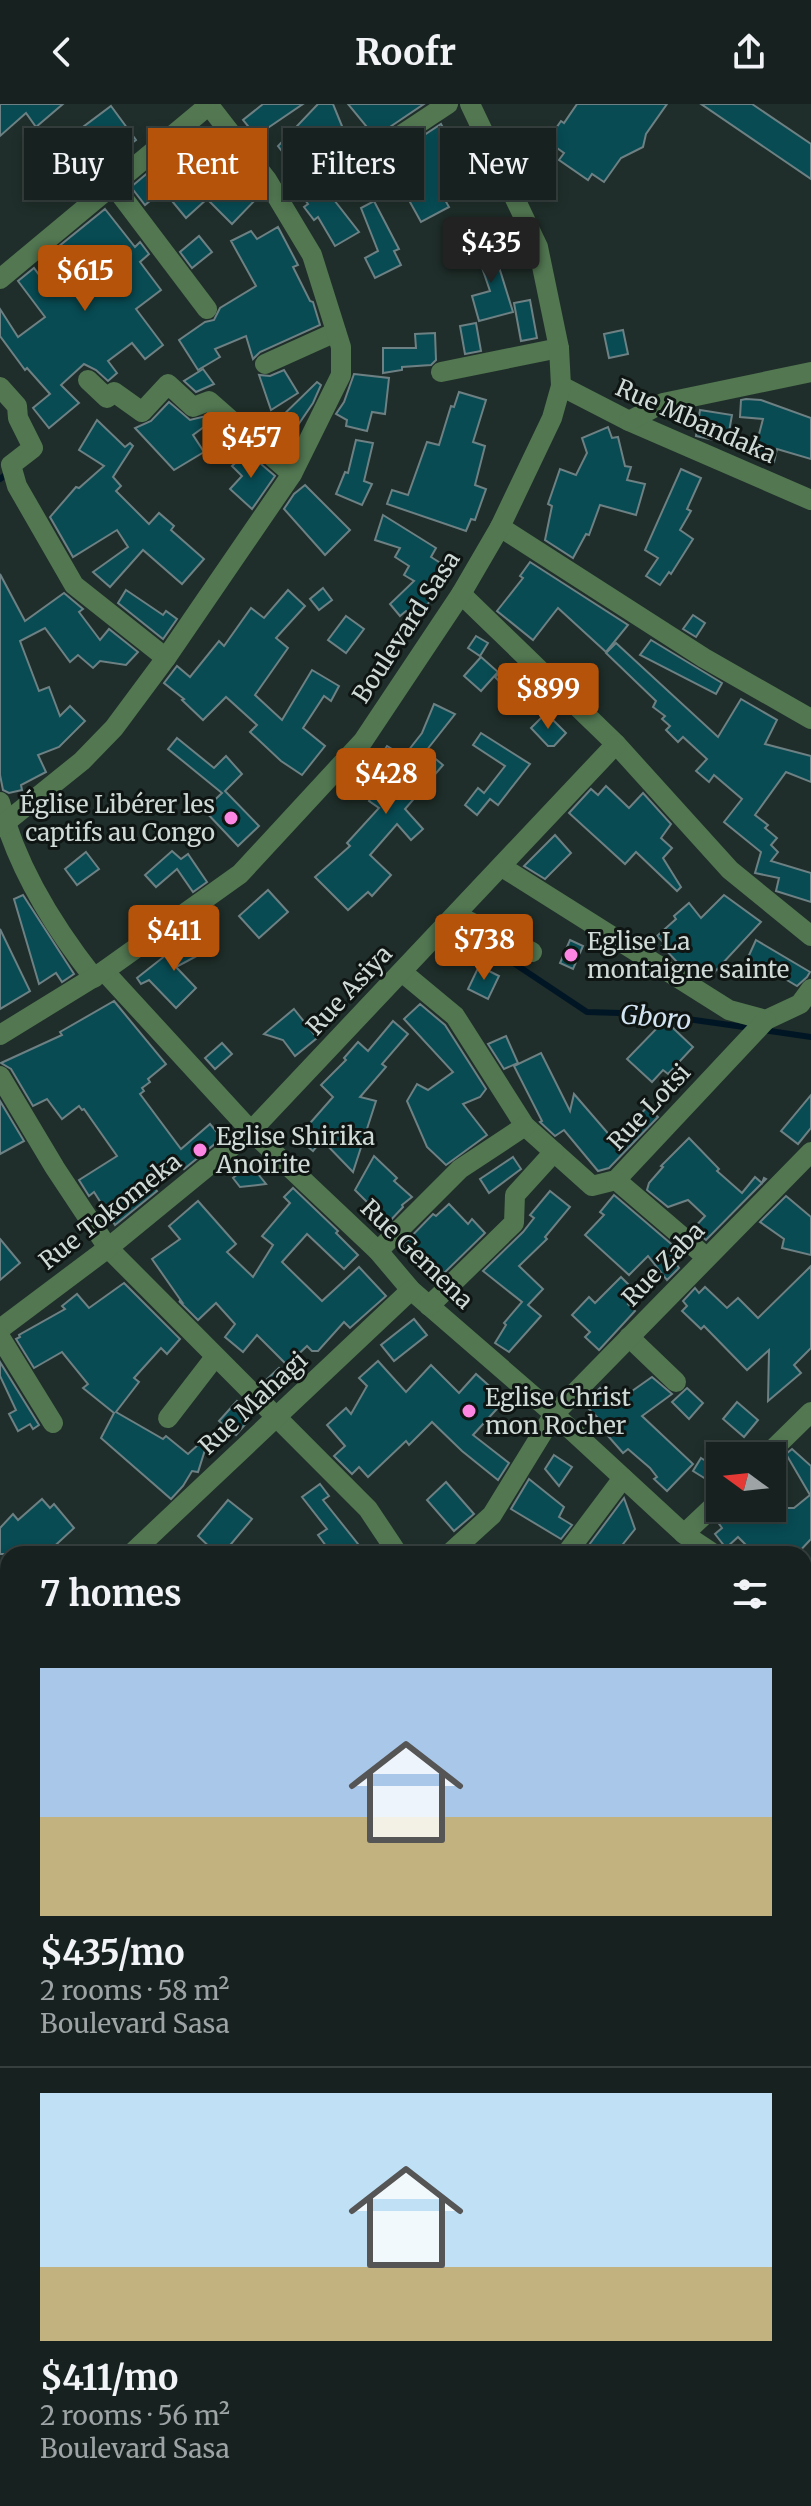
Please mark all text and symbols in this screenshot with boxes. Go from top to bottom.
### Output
icon: back [40,30,84,74]
text: Roofr [355,30,456,75]
icon: share [727,30,771,74]
chip: Buy [24,128,132,200]
chip: Rent [148,128,267,200]
chip: Filters [283,128,424,200]
chip: New [440,128,556,200]
pin: $435 [444,217,538,285]
text: $435 [461,226,521,259]
pin: $615 [38,245,132,313]
text: $615 [56,254,114,287]
street label: Rue Mbandaka [611,372,781,470]
pin: $457 [204,412,298,480]
text: $457 [220,421,282,454]
street label: Boulevard Sasa [345,545,467,709]
pin: $899 [501,663,595,731]
text: $899 [516,672,580,705]
pin: $428 [339,748,433,816]
text: $428 [354,757,418,790]
place label: Église Libérer les captifs au Congo [19,788,215,848]
marker: Église Libérer les captifs au Congo [222,809,240,827]
pin: $411 [127,905,221,973]
text: $411 [146,914,202,947]
pin: $738 [437,914,531,982]
text: $738 [453,923,515,956]
place label: Eglise La montaigne sainte [587,926,789,985]
street label: Rue Asiya [299,938,399,1042]
marker: Eglise La montaigne sainte [562,946,580,964]
water label: Gboro [619,997,693,1037]
street label: Rue Lotsi [601,1057,697,1157]
place label: Eglise Shirika Anoirite [215,1121,375,1180]
marker: Eglise Shirika Anoirite [191,1141,209,1159]
street label: Rue Tokomeka [33,1146,187,1276]
street label: Rue Gemena [354,1192,480,1316]
street label: Rue Zaba [615,1215,711,1313]
street label: Rue Mahagi [192,1345,314,1461]
place label: Eglise Christ mon Rocher [485,1382,632,1441]
marker: Eglise Christ mon Rocher [460,1402,478,1420]
north arrow [706,1442,786,1522]
map controls [706,1442,786,1522]
icon: filters [728,1572,772,1616]
text: 7 homes [40,1573,182,1615]
icon: home [334,1720,478,1864]
text: $435/mo [40,1932,185,1974]
text: 2 rooms · 58 m² [40,1974,229,2007]
text: Boulevard Sasa [40,2007,230,2040]
icon: home [334,2145,478,2289]
text: $411/mo [40,2357,178,2399]
text: 2 rooms · 56 m² [40,2399,230,2432]
text: Boulevard Sasa [40,2432,230,2465]

